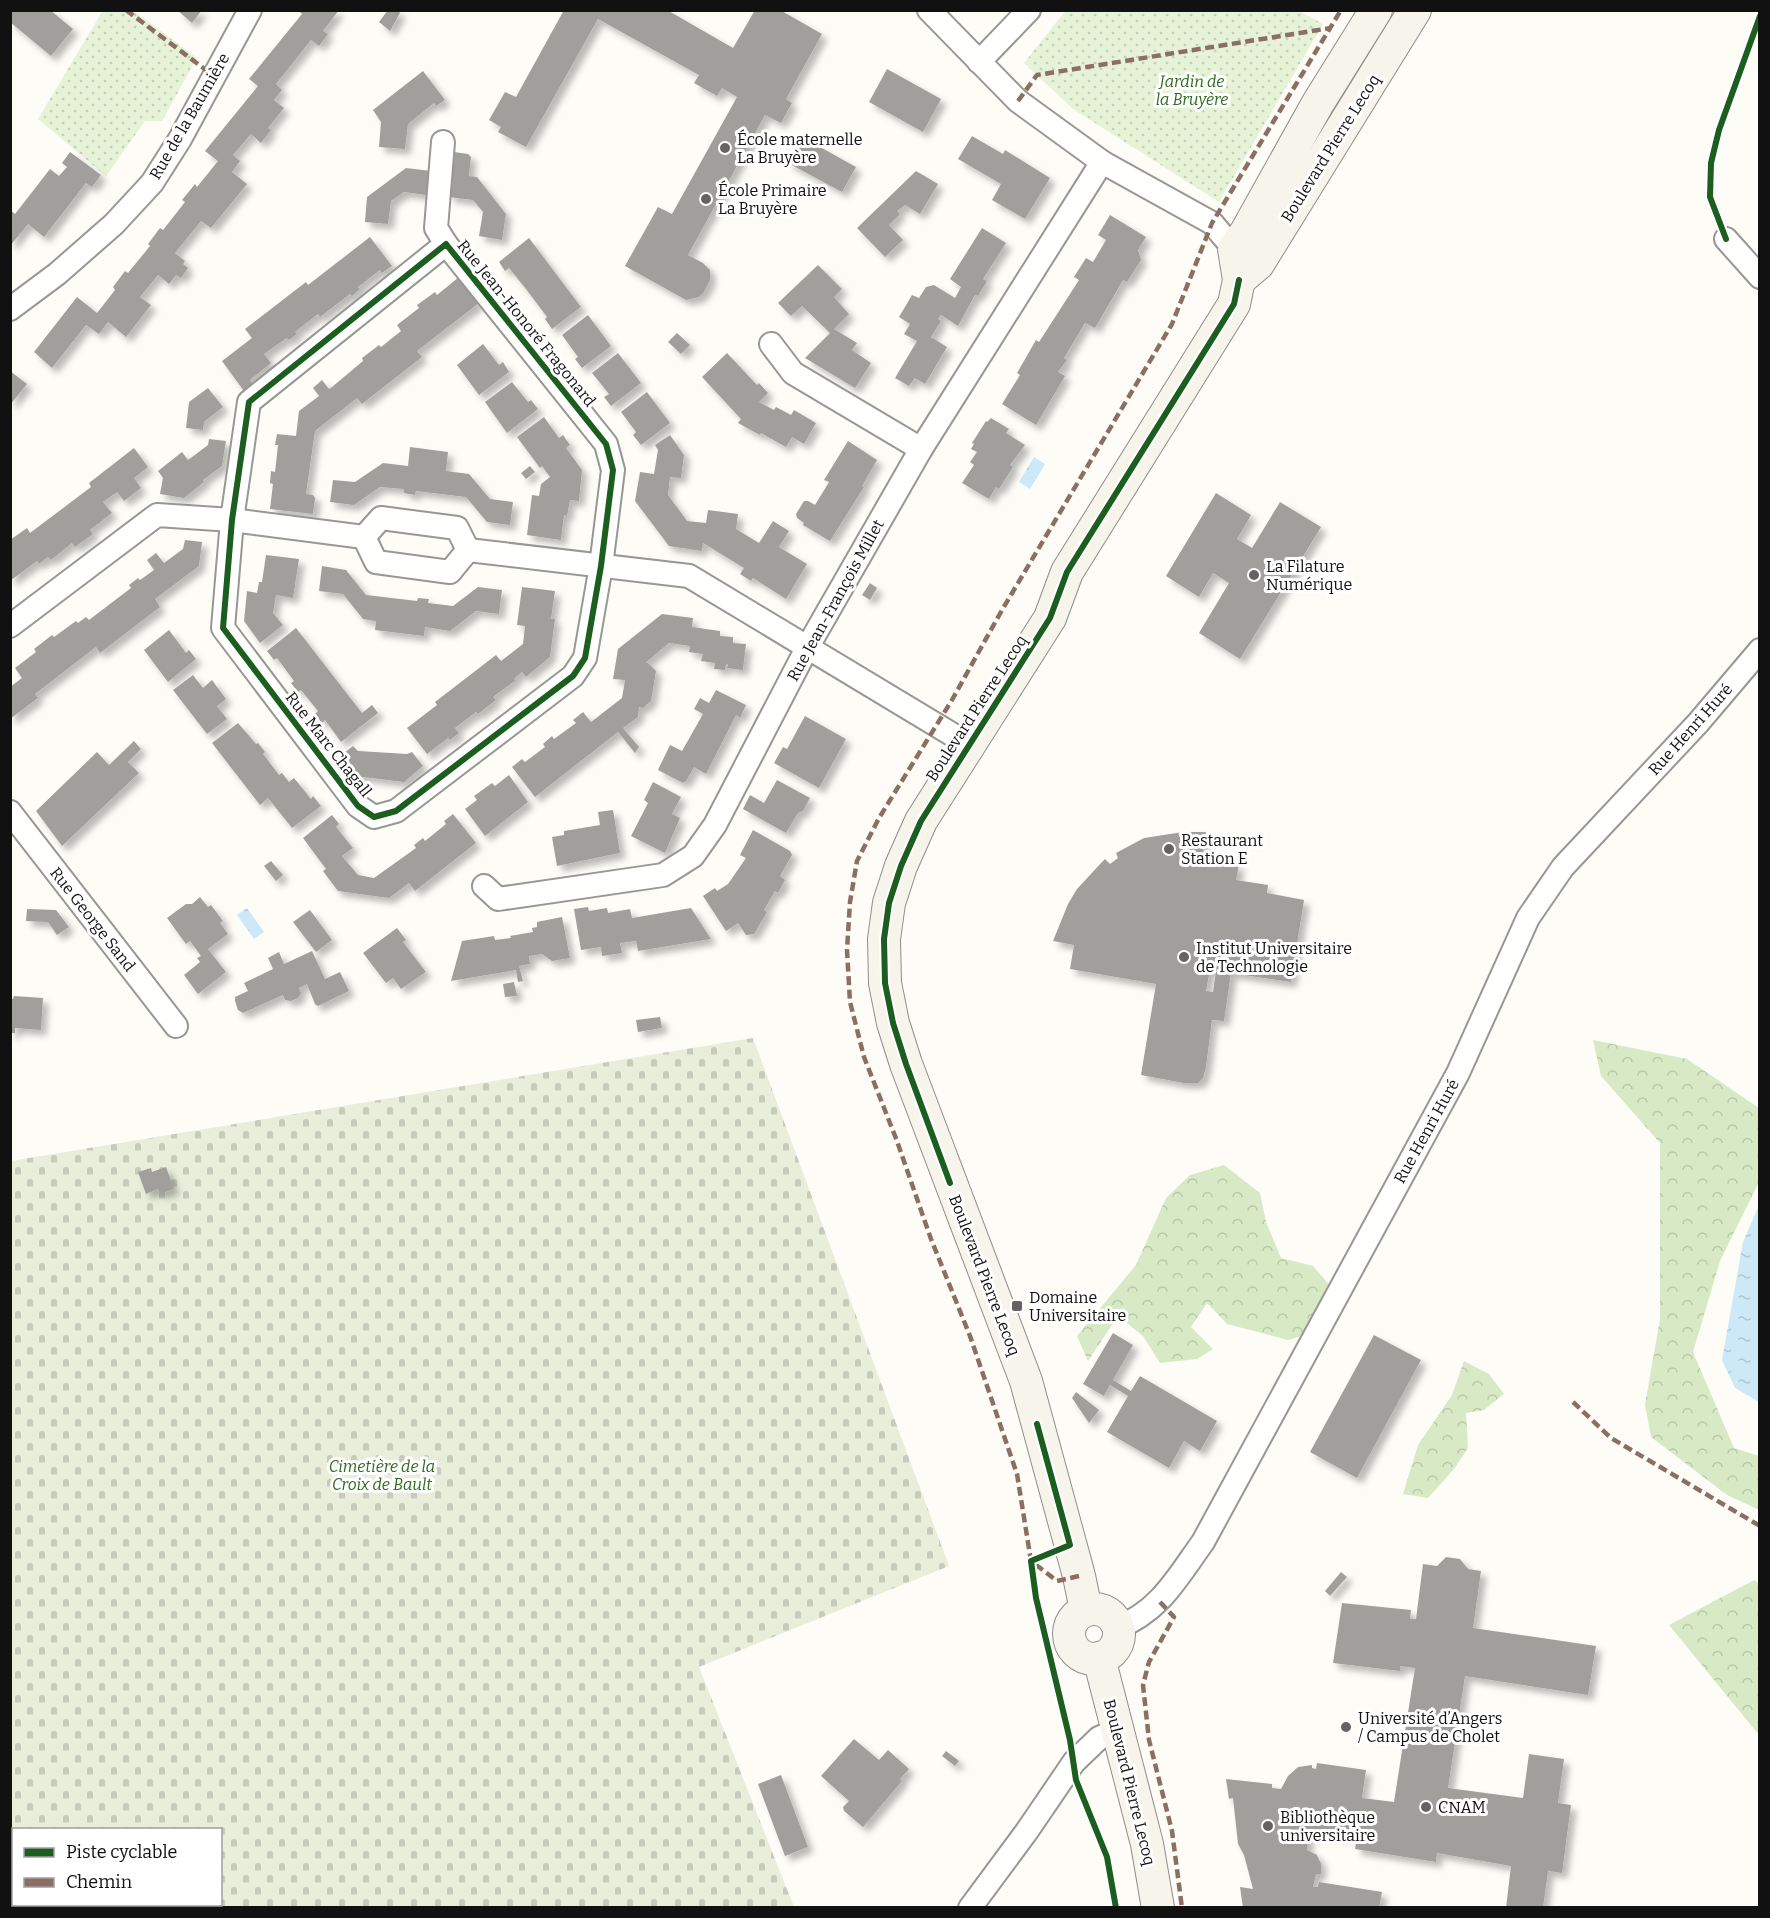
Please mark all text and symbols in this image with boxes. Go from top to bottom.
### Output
street label: Rue de la Baumière [146,50,233,183]
street label: Boulevard Pierre Lecoq [1277,70,1384,226]
park label: Jardin de la Bruyère [1156,72,1228,109]
place label: École maternelle La Bruyère [737,129,862,167]
marker: École maternelle La Bruyère [718,141,732,155]
place label: École Primaire La Bruyère [718,180,827,218]
marker: École Primaire La Bruyère [699,192,713,206]
street label: Rue Jean-Honoré Fragonard [453,236,600,411]
street label: Rue Jean-François Millet [783,516,888,684]
place label: La Filature Numérique [1266,557,1352,594]
marker: La Filature Numérique [1247,568,1261,582]
street label: Boulevard Pierre Lecoq [922,631,1031,785]
street label: Rue Henri Huré [1644,680,1736,779]
street label: Rue Marc Chagall [282,688,376,801]
place label: Restaurant Station E [1181,831,1263,868]
marker: Restaurant Station E [1162,842,1176,856]
street label: Rue George Sand [46,863,139,976]
place label: Institut Universitaire de Technologie [1196,939,1352,976]
marker: Institut Universitaire de Technologie [1177,950,1191,964]
street label: Rue Henri Huré [1390,1076,1463,1187]
street label: Boulevard Pierre Lecoq [945,1192,1024,1359]
place label: Domaine Universitaire [1029,1288,1126,1325]
marker: Domaine Universitaire [1010,1299,1024,1313]
park label: Cimetière de la Croix de Bault [329,1457,435,1494]
street label: Boulevard Pierre Lecoq [1100,1697,1160,1868]
place label: Université d’Angers / Campus de Cholet [1358,1709,1502,1746]
marker: Université d’Angers / Campus de Cholet [1339,1720,1353,1734]
place label: CNAM [1438,1798,1486,1817]
marker: CNAM [1419,1800,1433,1814]
place label: Bibliothèque universitaire [1280,1808,1375,1845]
marker: Bibliothèque universitaire [1261,1819,1275,1833]
legend [12,1828,222,1906]
text: Piste cyclable [66,1841,177,1863]
text: Chemin [66,1871,133,1893]

